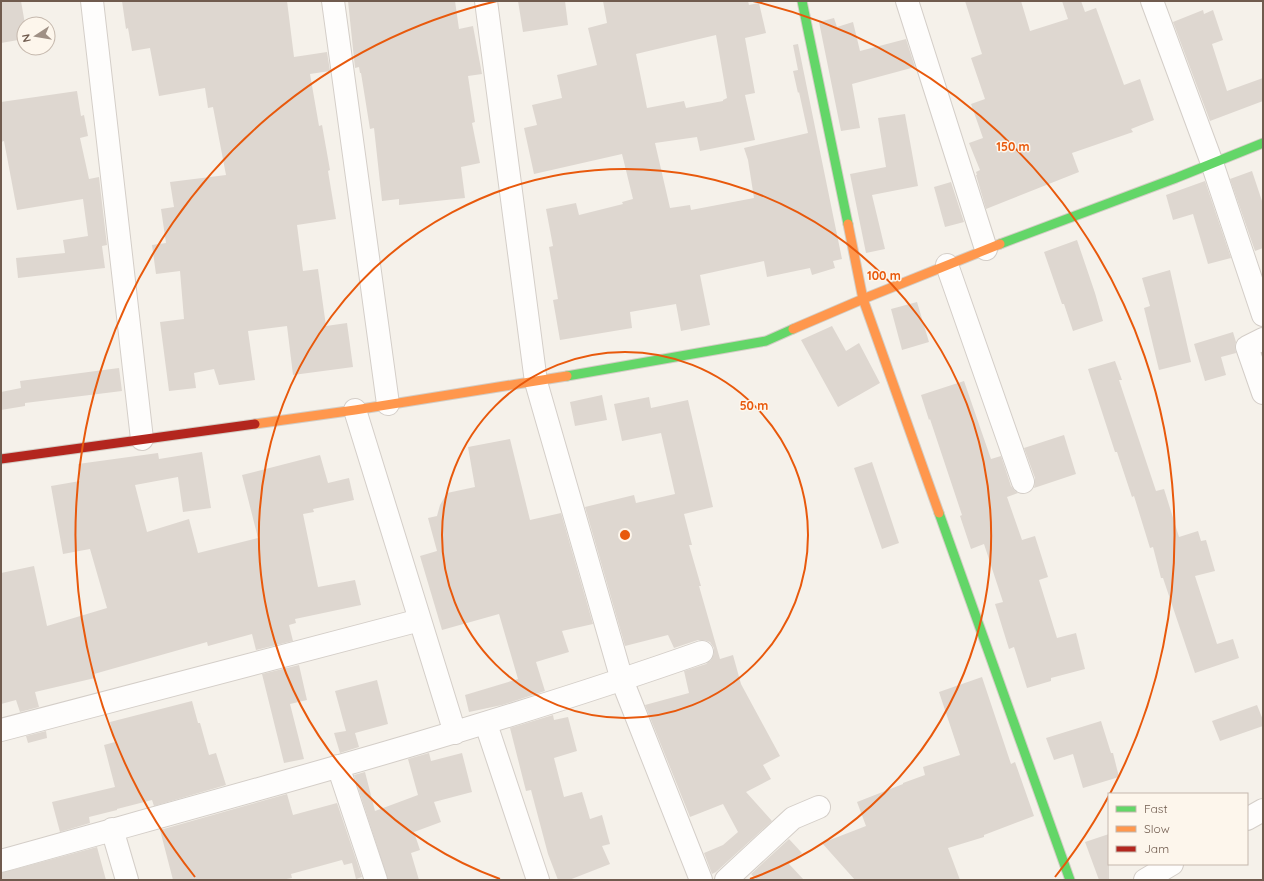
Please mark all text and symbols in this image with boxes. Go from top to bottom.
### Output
north arrow [16,16,56,56]
text: N [19,33,34,43]
text: 150 m [996,139,1030,154]
text: 100 m [867,268,901,283]
text: 50 m [740,398,768,413]
centre of rings [618,528,632,542]
legend [1108,793,1248,865]
text: Fast [1144,801,1168,816]
text: Slow [1144,821,1170,836]
text: Jam [1144,841,1169,856]

